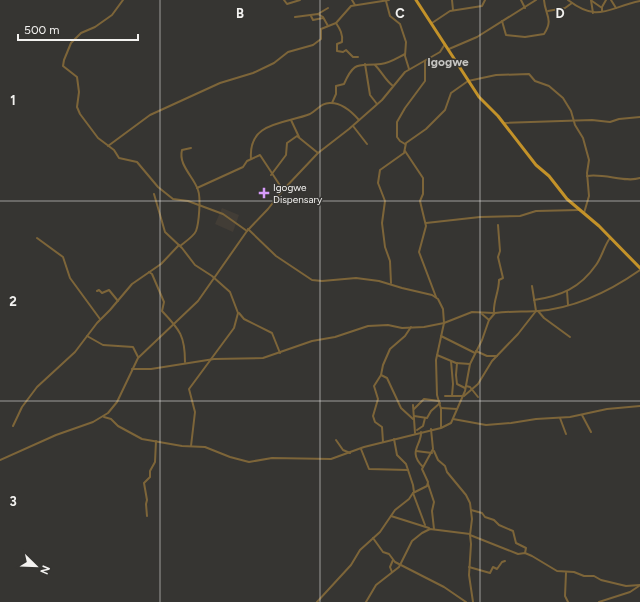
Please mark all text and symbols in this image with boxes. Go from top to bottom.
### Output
text: B [236,6,244,21]
text: C [395,6,405,21]
text: D [555,6,565,21]
scale bar [18,16,138,42]
text: 500 m [24,23,59,37]
district label: Igogwe [427,55,469,69]
text: 1 [10,93,16,108]
place label: Igogwe Dispensary [273,181,323,206]
marker: Igogwe Dispensary [258,187,270,199]
text: 2 [9,294,17,309]
text: 3 [9,494,17,509]
north arrow [16,546,56,586]
text: N [37,563,52,576]

